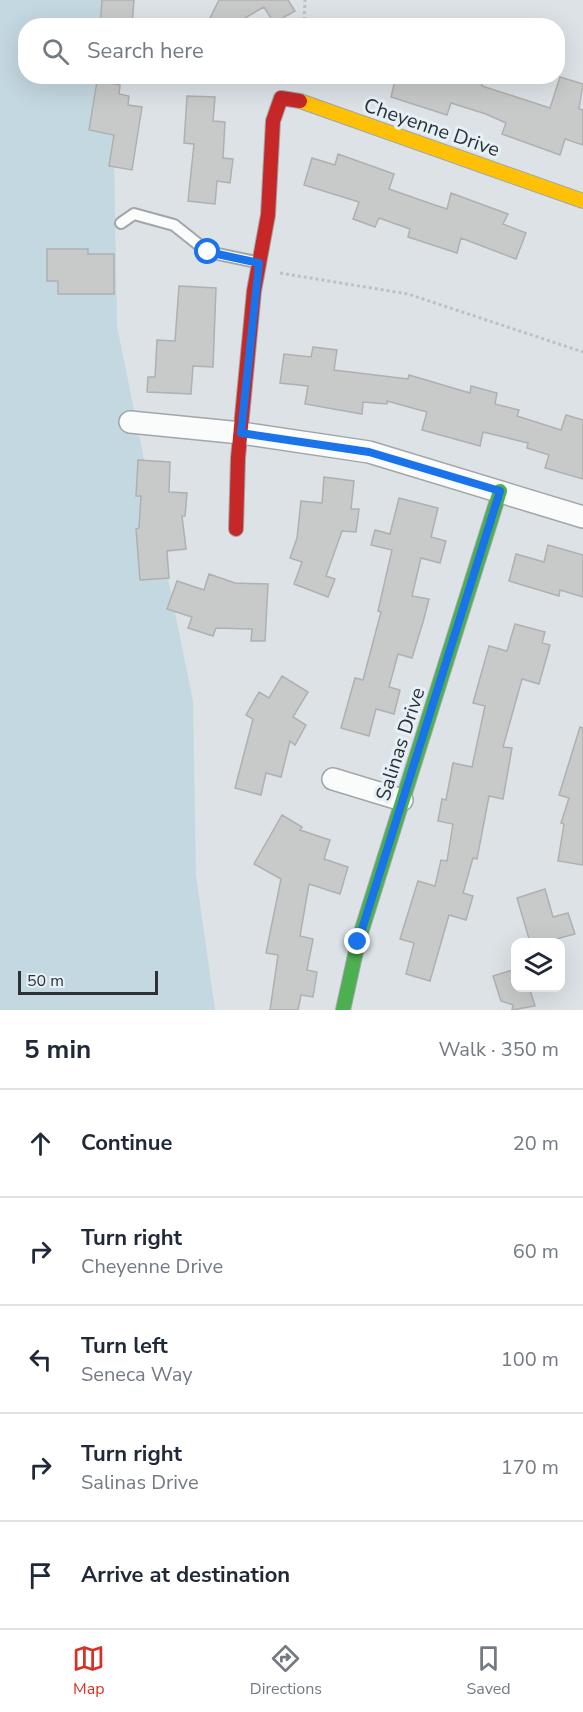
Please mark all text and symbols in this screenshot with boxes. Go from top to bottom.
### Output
search box [18,18,565,84]
icon: search [39,35,72,68]
text: Search here [87,36,204,66]
street label: Cheyenne Drive [360,92,503,163]
route start [194,238,220,264]
street label: Salinas Drive [369,684,431,804]
route end [344,928,370,954]
map controls [511,938,565,992]
button: layers [511,938,565,992]
scale bar [18,968,158,995]
text: 50 m [27,970,64,992]
text: 5 min [24,1032,91,1067]
text: Walk · 350 m [439,1036,559,1063]
icon: ahead [24,1127,57,1160]
text: Continue [81,1128,172,1158]
text: 20 m [513,1130,559,1157]
text: Turn right [81,1223,182,1253]
icon: right [24,1235,57,1268]
text: 60 m [513,1238,559,1265]
text: Cheyenne Drive [81,1253,223,1280]
text: Turn left [81,1331,168,1361]
icon: left [24,1343,57,1376]
text: 100 m [501,1346,559,1373]
text: Seneca Way [81,1361,193,1388]
text: Turn right [81,1439,182,1469]
icon: right [24,1451,57,1484]
text: 170 m [501,1454,559,1481]
text: Salinas Drive [81,1469,199,1496]
icon: arrive [24,1559,57,1592]
text: Arrive at destination [81,1560,290,1590]
tab: Map [72,1642,105,1700]
tab: Directions [250,1642,322,1700]
tab: Saved [467,1642,511,1700]

